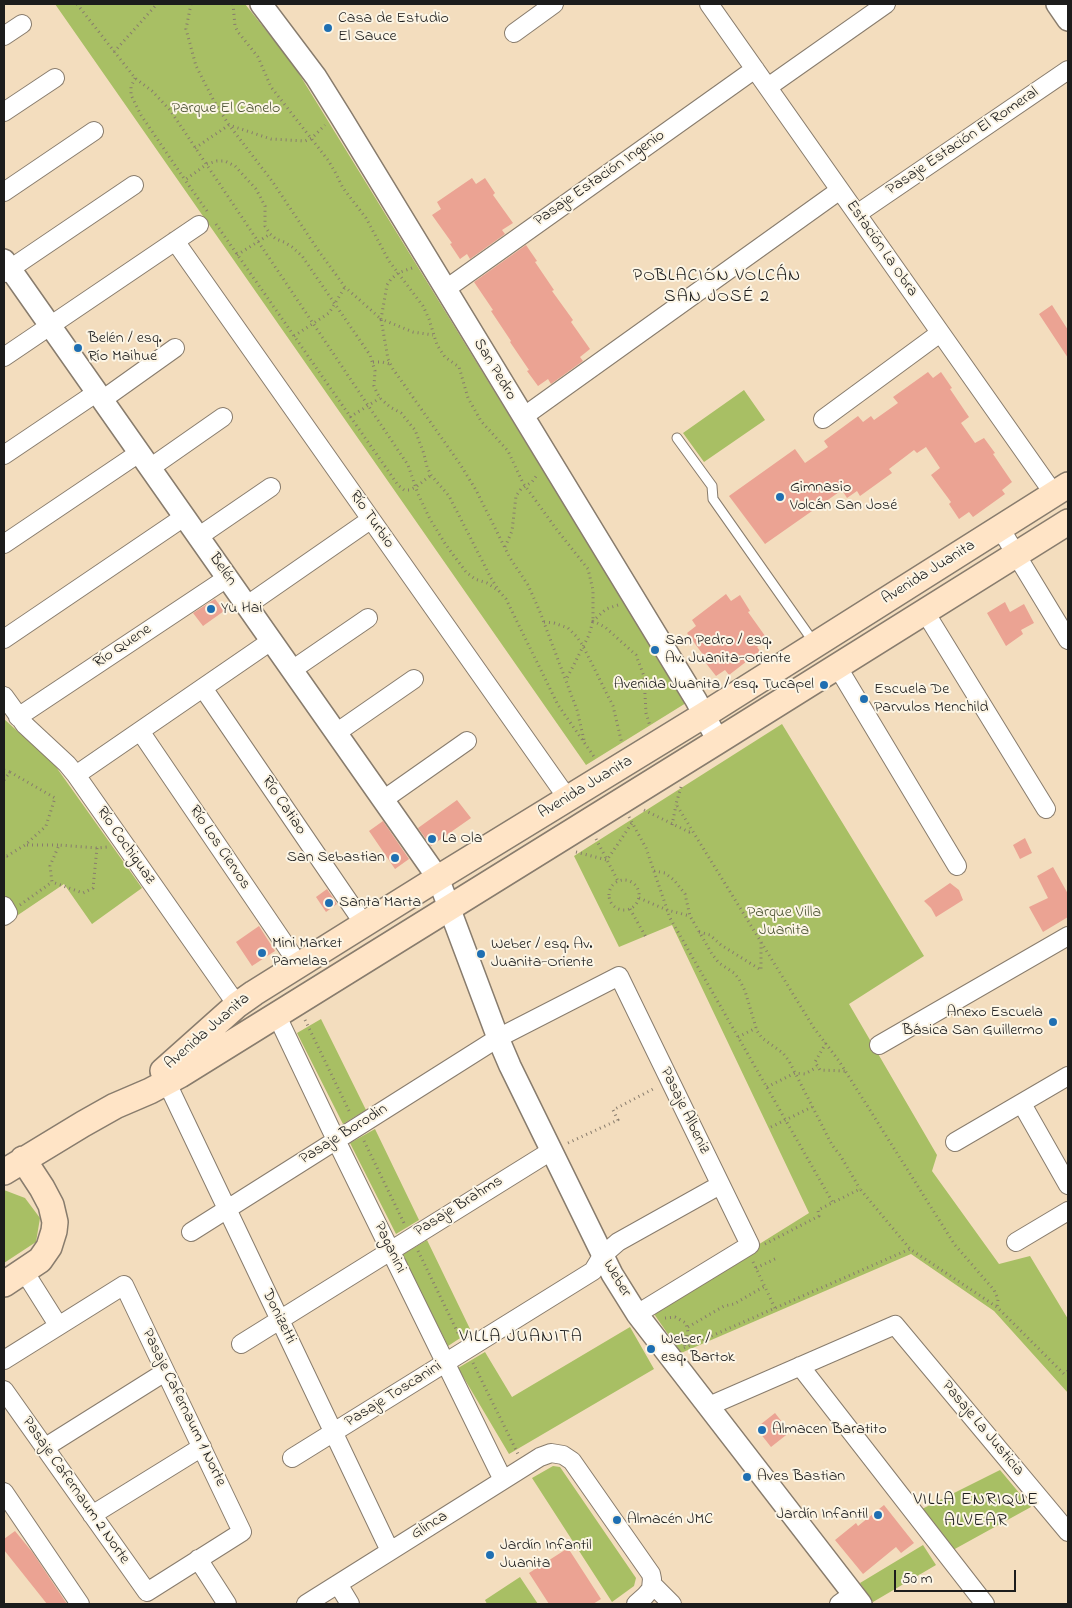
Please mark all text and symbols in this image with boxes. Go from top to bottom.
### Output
place label: Casa de Estudio El Sauce [338,9,449,47]
marker: Casa de Estudio El Sauce [322,22,334,34]
street label: Pasaje Estación El Romeral [883,84,1043,200]
park label: Parque El Canelo [172,99,280,119]
street label: Pasaje Estación Ingenio [531,127,669,231]
street label: Estación La Obra [841,197,921,301]
district label: POBLACIÓN VOLCÁN SAN JOSÉ 2 [631,266,803,308]
place label: Belén / esq. Río Maihue [88,329,162,367]
street label: San Pedro [468,336,520,404]
marker: Belén / esq. Río Maihue [72,342,84,354]
place label: Gimnasio Volcán San José [790,478,897,516]
street label: Río Turbio [344,487,398,553]
marker: Gimnasio Volcán San José [774,491,786,503]
street label: Avenida Juanita [879,537,979,609]
street label: Belén [204,550,240,590]
place label: Yu Hai [221,599,262,619]
marker: Yu Hai [205,603,217,615]
street label: Río Quene [90,621,156,673]
place label: San Pedro / esq. Av. Juanita-Oriente [665,631,791,669]
marker: San Pedro / esq. Av. Juanita-Oriente [649,644,661,656]
place label: Avenida Juanita / esq. Tucapel [614,675,814,695]
marker: Avenida Juanita / esq. Tucapel [818,679,830,691]
place label: Escuela De Parvulos Menchild [874,680,988,718]
marker: Escuela De Parvulos Menchild [858,693,870,705]
street label: Avenida Juanita [535,752,637,824]
street label: Río Catiao [256,773,310,839]
street label: Río Los Ciervos [184,802,254,894]
street label: Río Cochiguaz [91,803,159,889]
place label: La Ola [442,829,482,849]
marker: La Ola [426,833,438,845]
place label: San Sebastian [287,848,385,868]
marker: San Sebastian [389,852,401,864]
place label: Santa Marta [339,893,421,913]
marker: Santa Marta [323,897,335,909]
park label: Parque Villa Juanita [747,903,821,941]
place label: Mini Market Pamelas [272,934,342,972]
place label: Weber / esq. Av. Juanita-Oriente [491,935,593,973]
marker: Mini Market Pamelas [256,947,268,959]
marker: Weber / esq. Av. Juanita-Oriente [475,948,487,960]
street label: Avenida Juanita [162,990,254,1074]
place label: Anexo Escuela Básica San Guillermo [902,1003,1043,1041]
marker: Anexo Escuela Básica San Guillermo [1047,1016,1059,1028]
street label: Pasaje Albeniz [655,1065,713,1157]
street label: Pasaje Borodin [296,1100,392,1170]
street label: Pasaje Brahms [411,1172,507,1242]
street label: Paganini [368,1219,410,1277]
street label: Weber [597,1257,635,1301]
street label: Donizetti [257,1287,299,1347]
street label: Pasaje Cafernaum 1 Norte [136,1326,230,1490]
district label: VILLA JUANITA [458,1327,584,1349]
place label: Weber / esq. Bartok [661,1330,735,1368]
marker: Weber / esq. Bartok [645,1343,657,1355]
street label: Pasaje Toscanini [342,1358,446,1432]
street label: Pasaje La Justicia [937,1377,1027,1481]
street label: Pasaje Cafernaum 2 Norte [17,1414,133,1568]
place label: Almacen Baratito [772,1420,887,1440]
marker: Almacen Baratito [756,1424,768,1436]
place label: Aves Bastian [757,1467,845,1487]
marker: Aves Bastian [741,1471,753,1483]
district label: VILLA ENRIQUE ALVEAR [912,1490,1040,1532]
place label: Jardín Infantil [776,1505,868,1525]
street label: Glinca [408,1507,452,1545]
marker: Jardín Infantil [872,1509,884,1521]
place label: Almacén JMC [627,1510,713,1530]
marker: Almacén JMC [611,1514,623,1526]
place label: Jardín Infantil Juanita [500,1536,592,1574]
marker: Jardín Infantil Juanita [484,1549,496,1561]
scale bar [897,1560,1020,1592]
text: 50 m [902,1568,932,1590]

